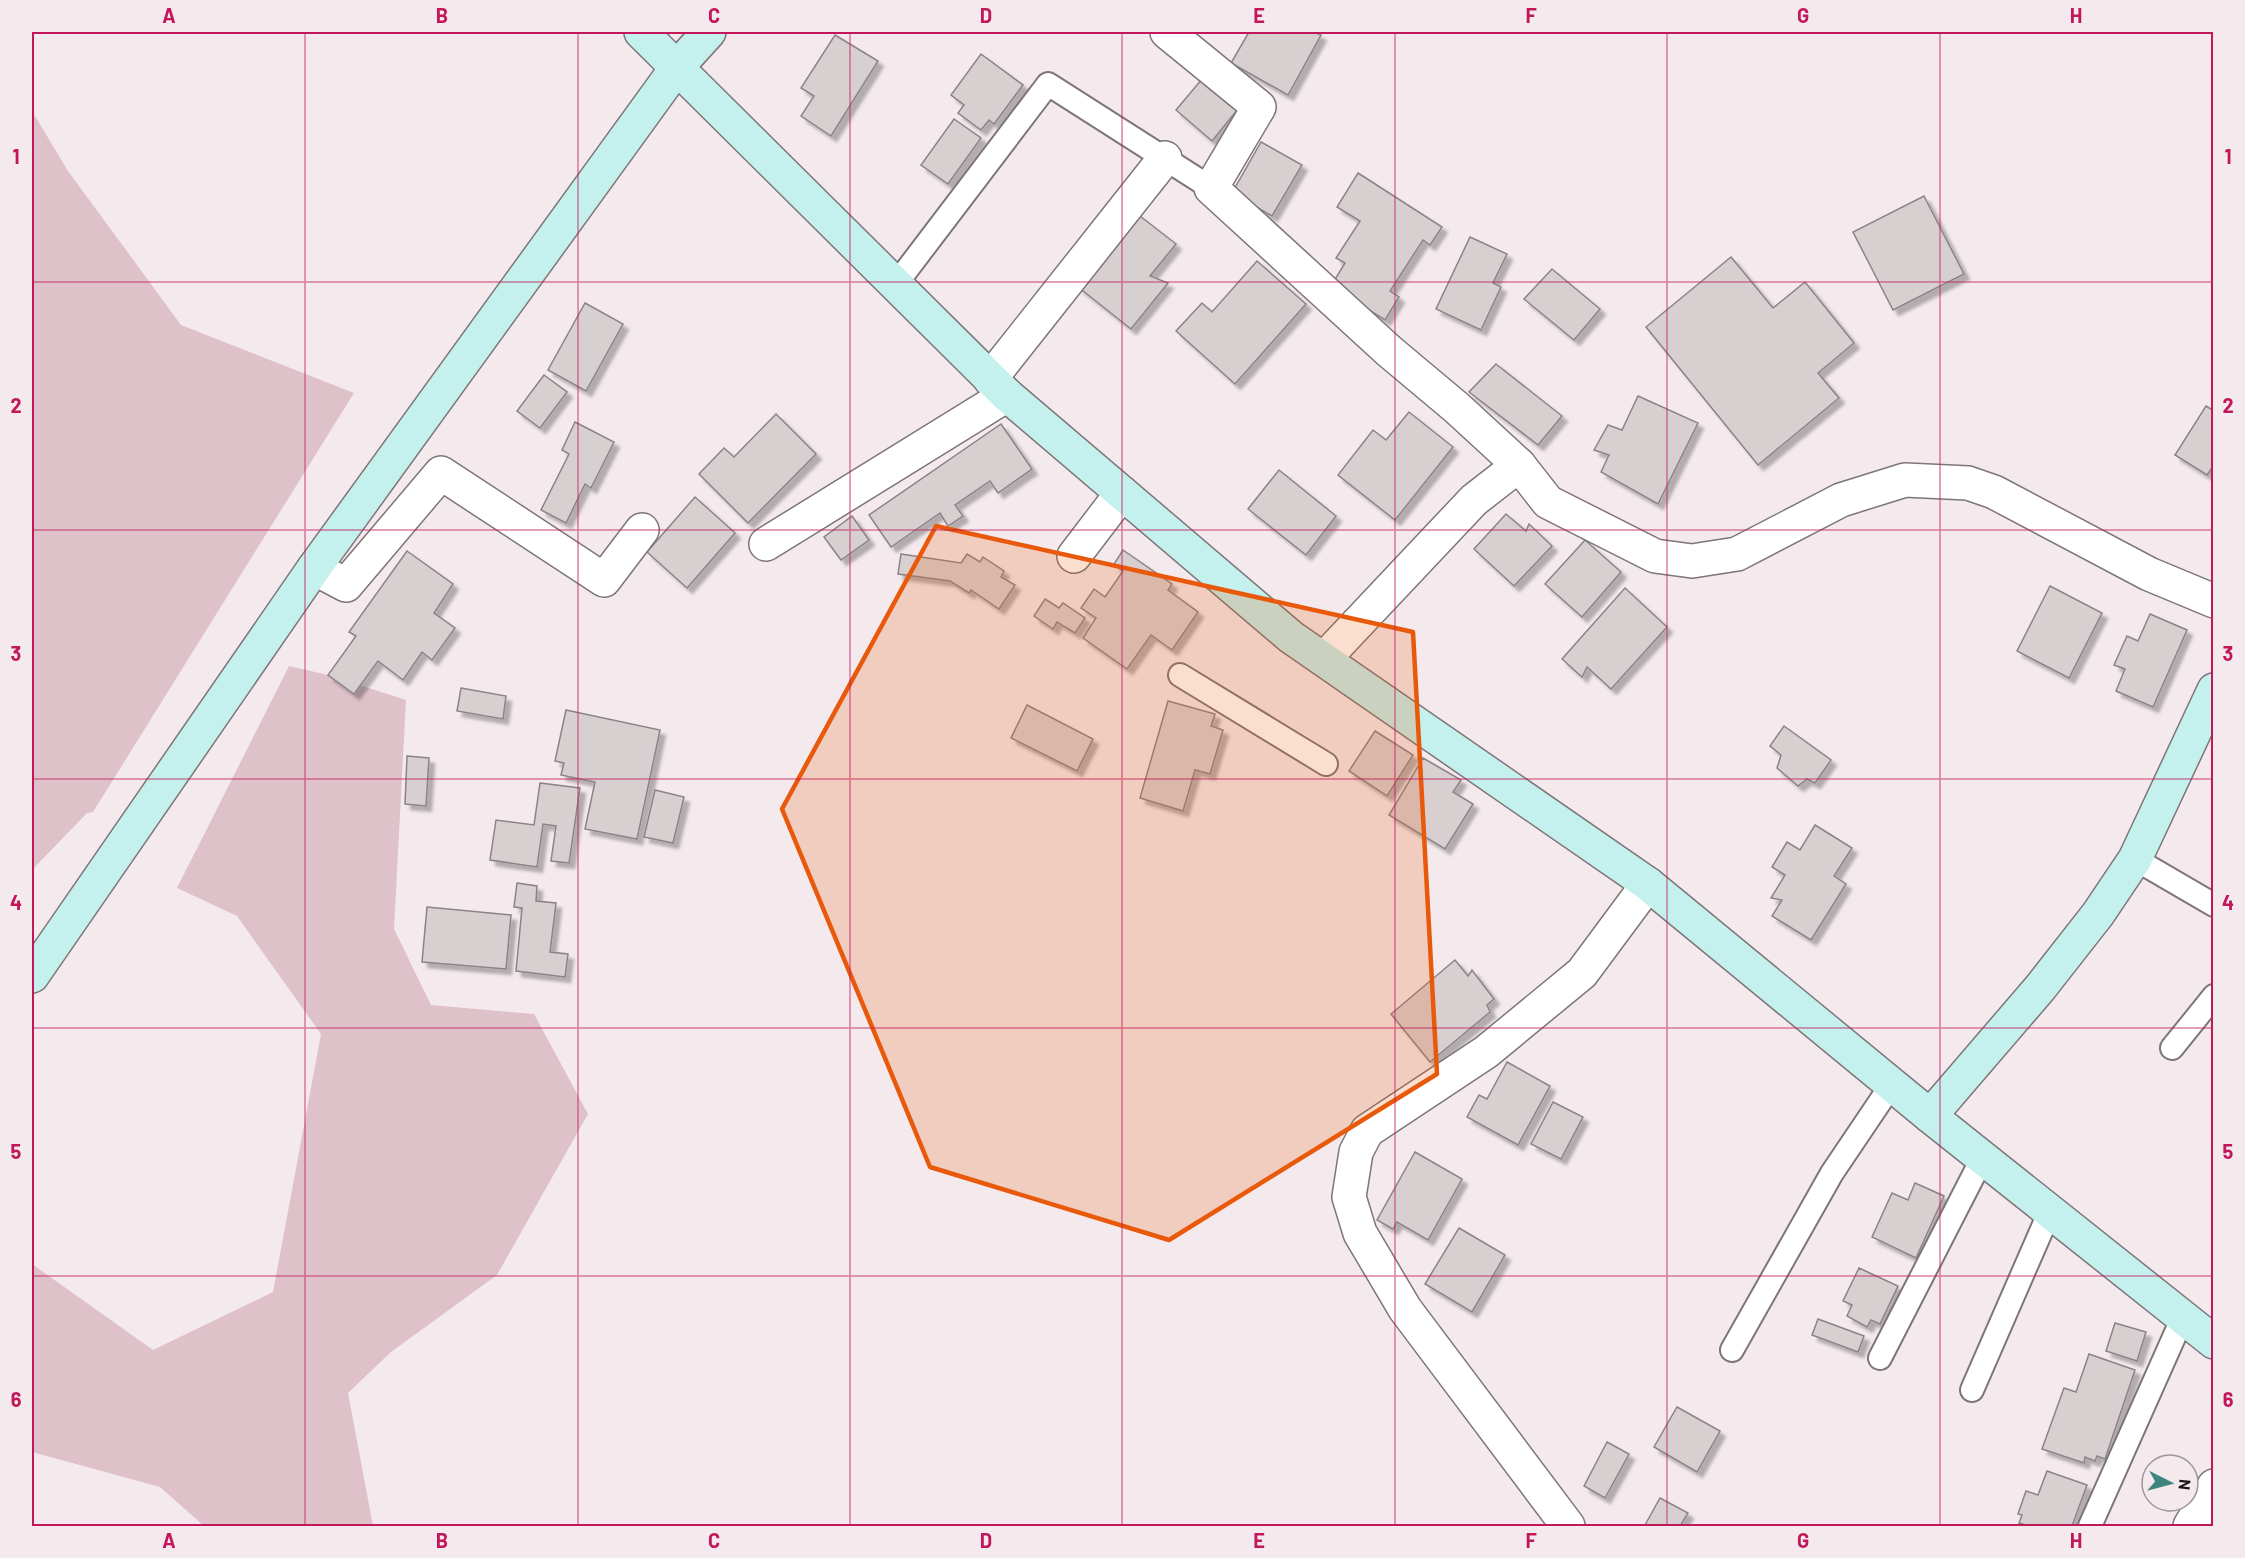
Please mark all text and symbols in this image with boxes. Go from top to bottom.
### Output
text: A [162,3,176,27]
text: B [436,3,448,27]
text: C [708,3,720,27]
text: D [980,3,992,27]
text: E [1253,3,1265,27]
text: F [1525,3,1537,27]
text: G [1797,3,1809,27]
text: H [2070,3,2082,27]
text: 1 [12,144,20,168]
text: 1 [2224,144,2232,168]
text: 2 [10,393,22,417]
text: 2 [2222,393,2234,417]
text: 3 [11,641,21,665]
text: 3 [2223,641,2233,665]
text: 4 [10,890,22,914]
text: 4 [2222,890,2234,914]
text: 5 [11,1139,22,1163]
text: 5 [2223,1139,2234,1163]
text: 6 [11,1387,22,1411]
text: 6 [2223,1387,2234,1411]
north arrow [2140,1453,2200,1513]
text: N [2175,1478,2195,1491]
text: A [162,1528,176,1552]
text: B [436,1528,448,1552]
text: C [708,1528,720,1552]
text: D [980,1528,992,1552]
text: E [1253,1528,1265,1552]
text: F [1525,1528,1537,1552]
text: G [1797,1528,1809,1552]
text: H [2070,1528,2082,1552]

